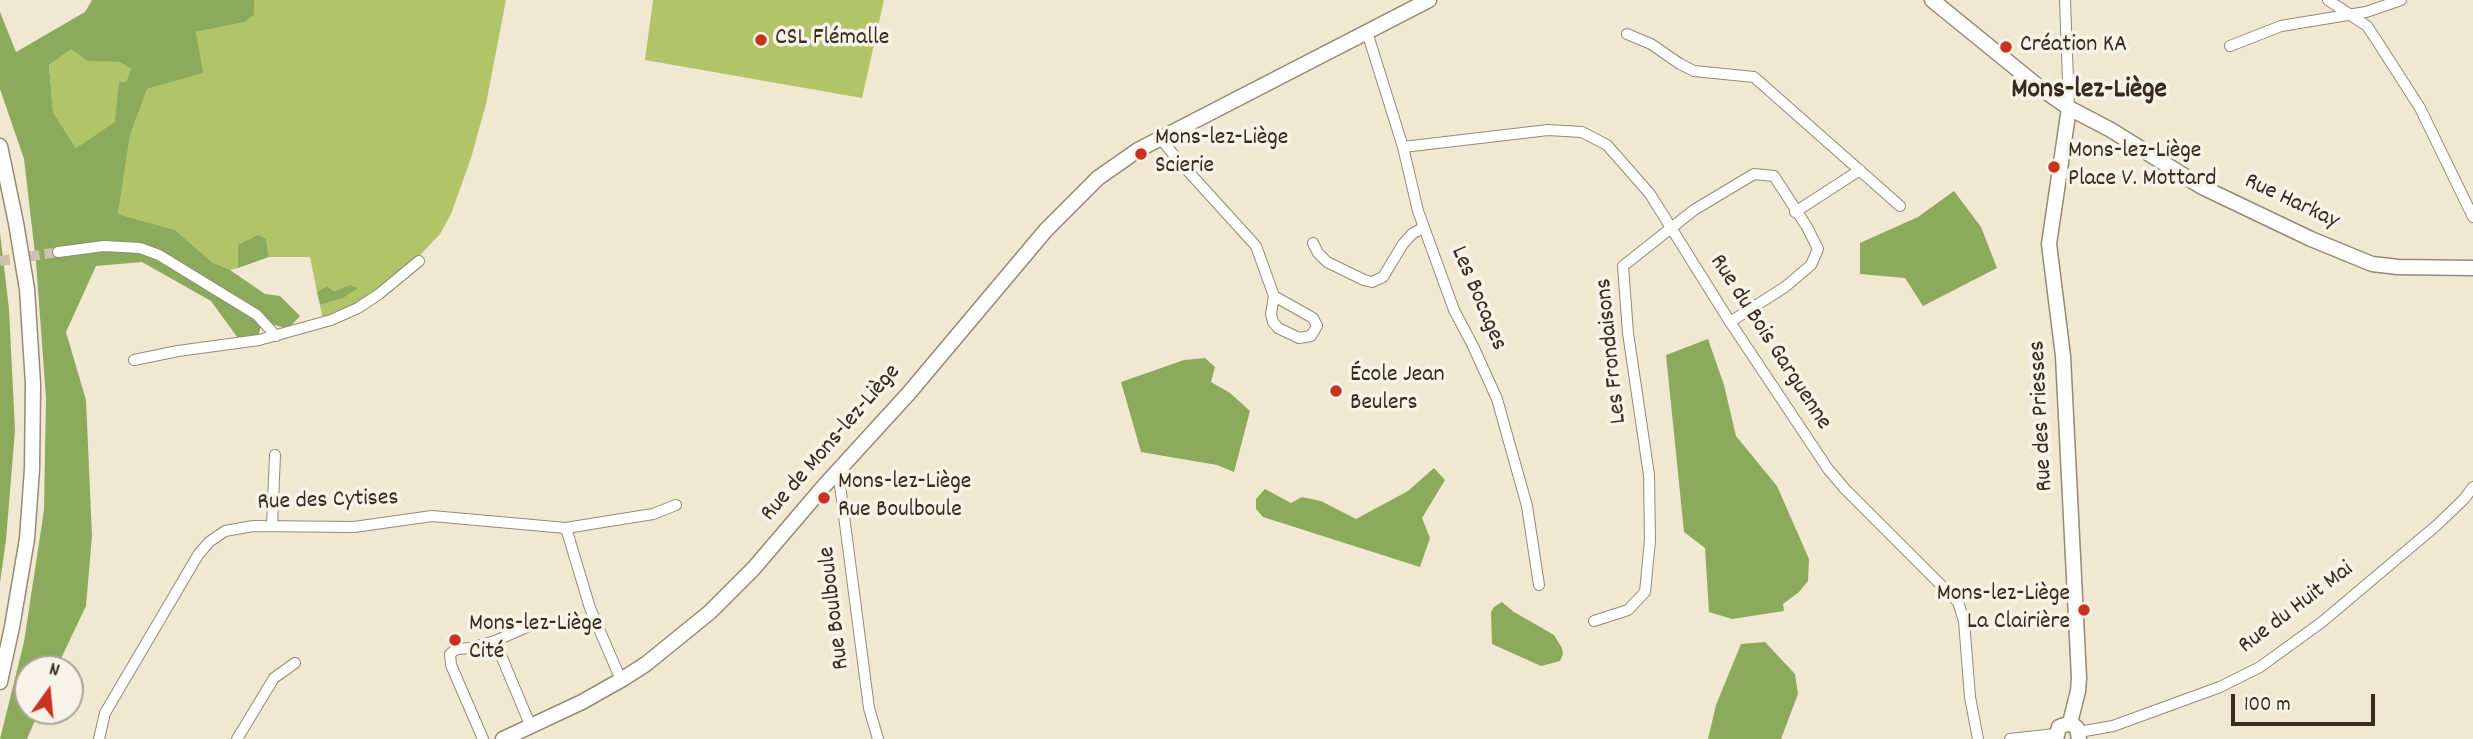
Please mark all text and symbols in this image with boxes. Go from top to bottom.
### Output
place label: CSL Flémalle [775,26,889,54]
marker: CSL Flémalle [753,32,769,48]
place label: Création KA [2020,33,2127,61]
marker: Création KA [1998,39,2014,55]
district label: Mons-lez-Liège [2011,75,2167,109]
place label: Mons-lez-Liège Scierie [1155,126,1288,182]
place label: Mons-lez-Liège Place V. Mottard [2068,139,2216,195]
marker: Mons-lez-Liège Scierie [1133,146,1149,162]
marker: Mons-lez-Liège Place V. Mottard [2046,159,2062,175]
street label: Rue Harkay [2239,169,2343,237]
street label: Les Bocages [1442,243,1512,355]
street label: Rue du Bois Garguenne [1701,250,1837,436]
street label: Les Frondaisons [1591,277,1635,425]
street label: Rue des Priesses [2025,340,2061,492]
street label: Rue de Mons-lez-Liège [756,360,908,528]
place label: École Jean Beulers [1350,363,1445,419]
marker: École Jean Beulers [1328,383,1344,399]
place label: Mons-lez-Liège Rue Boulboule [838,470,971,526]
street label: Rue des Cytises [257,485,399,519]
marker: Mons-lez-Liège Rue Boulboule [816,490,832,506]
street label: Rue Boulboule [814,545,858,671]
street label: Rue du Huit Mai [2234,556,2360,662]
place label: Mons-lez-Liège La Clairière [1937,582,2070,638]
marker: Mons-lez-Liège La Clairière [2076,602,2092,618]
place label: Mons-lez-Liège Cité [469,612,602,668]
marker: Mons-lez-Liège Cité [447,632,463,648]
north arrow [14,655,84,725]
text: N [46,657,62,685]
scale bar [2235,680,2378,724]
text: 100 m [2244,691,2291,721]

